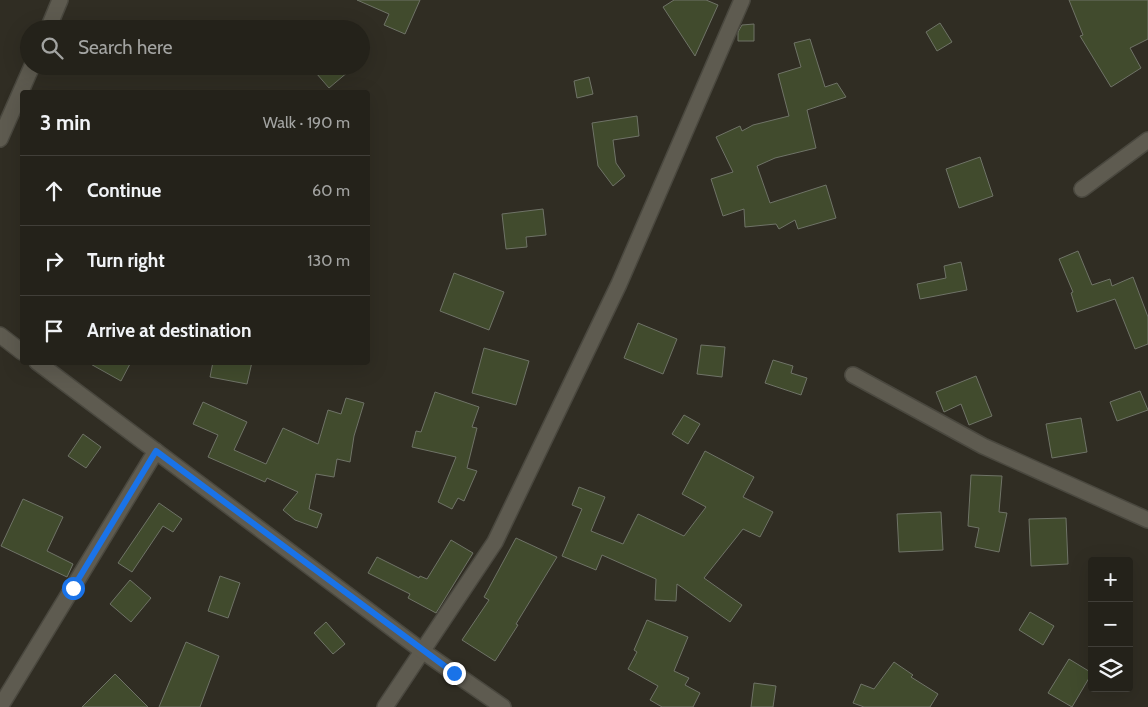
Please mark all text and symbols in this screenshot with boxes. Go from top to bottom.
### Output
search box [20,20,370,75]
icon: search [38,34,66,62]
text: Search here [78,36,172,59]
text: 3 min [40,110,91,135]
text: Walk · 190 m [263,113,350,132]
icon: ahead [40,177,68,205]
text: Continue [87,179,161,202]
text: 60 m [312,181,350,200]
icon: right [40,247,68,275]
text: Turn right [87,249,165,272]
text: 130 m [307,251,350,270]
icon: arrive [40,317,68,345]
text: Arrive at destination [87,319,251,342]
map controls [1088,557,1133,692]
button: + [1088,557,1133,602]
route start [62,577,85,600]
button: − [1088,602,1133,647]
button: layers [1088,647,1133,692]
route end [443,662,466,685]

